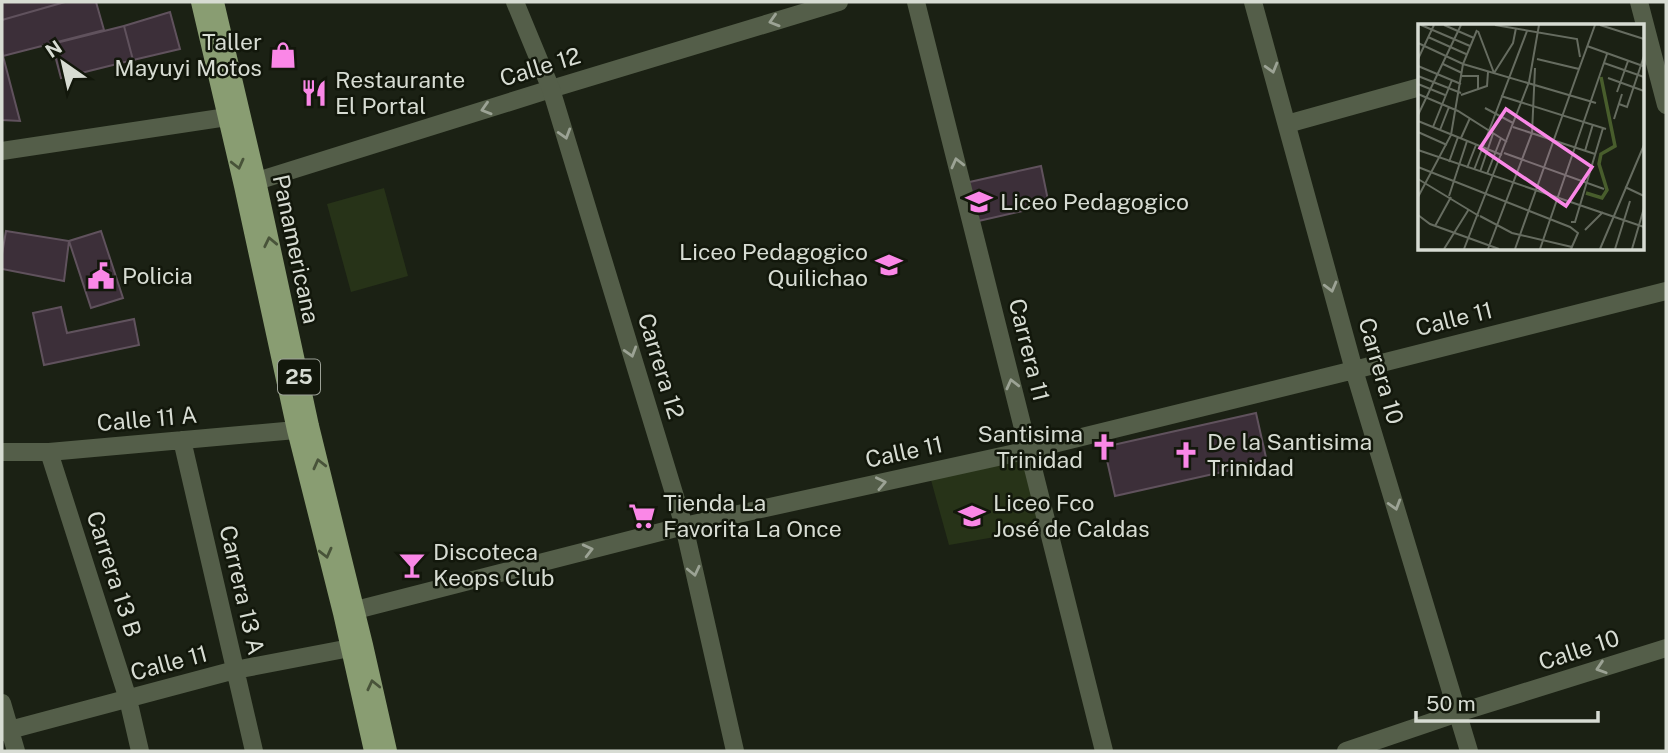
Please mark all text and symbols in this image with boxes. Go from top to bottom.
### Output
one-way arrow [768,13,780,28]
inset map [1418,24,1644,250]
north arrow [28,28,98,98]
place label: Taller Mayuyi Motos [114,28,262,81]
text: N [41,36,66,62]
shop icon: Taller Mayuyi Motos [268,40,298,70]
street label: Calle 12 [496,41,583,92]
one-way arrow [1263,61,1278,73]
place label: Restaurante El Portal [335,66,465,119]
restaurant icon: Restaurante El Portal [299,78,329,108]
one-way arrow [480,101,492,116]
one-way arrow [556,128,571,140]
one-way arrow [951,157,965,169]
one-way arrow [230,158,244,170]
street label: Panamericana [268,172,325,326]
school or university icon: Liceo Pedagogico [964,187,994,217]
place label: Liceo Pedagogico [1000,188,1189,215]
one-way arrow [264,236,278,248]
place label: Liceo Pedagogico Quilichao [679,238,868,291]
school or university icon: Liceo Pedagogico Quilichao [874,250,904,280]
public building icon: Policia [86,261,116,291]
place label: Policia [122,262,193,289]
one-way arrow [1323,281,1338,293]
street label: Carrera 11 [1004,296,1055,404]
street label: Calle 11 [1412,296,1495,341]
street label: Carrera 12 [633,310,690,422]
street label: Carrera 10 [1353,314,1410,427]
one-way arrow [622,346,637,358]
road number: 25 [278,360,320,394]
one-way arrow [1006,378,1020,390]
street label: Calle 11 A [96,401,198,436]
place label: Santisima Trinidad [977,420,1083,473]
place label: De la Santisima Trinidad [1207,428,1372,481]
street label: Calle 11 [863,430,945,473]
church icon: Santisima Trinidad [1089,432,1119,462]
church icon: De la Santisima Trinidad [1171,440,1201,470]
one-way arrow [313,458,327,470]
one-way arrow [875,476,887,491]
place label: Tienda La Favorita La Once [663,489,842,542]
place label: Liceo Fco José de Caldas [993,489,1150,542]
one-way arrow [1386,499,1401,511]
supermarket icon: Tienda La Favorita La Once [627,501,657,531]
school or university icon: Liceo Fco José de Caldas [957,501,987,531]
street label: Carrera 13 B [81,507,148,640]
street label: Carrera 13 A [214,523,270,657]
place label: Discoteca Keops Club [433,538,555,591]
one-way arrow [582,544,594,559]
one-way arrow [318,547,332,559]
bar icon: Discoteca Keops Club [397,550,427,580]
one-way arrow [686,565,700,577]
street label: Calle 10 [1535,624,1623,675]
street label: Calle 11 [127,639,210,686]
one-way arrow [1595,660,1608,674]
one-way arrow [367,679,381,691]
scale bar [1416,680,1598,724]
text: 50 m [1426,691,1476,716]

